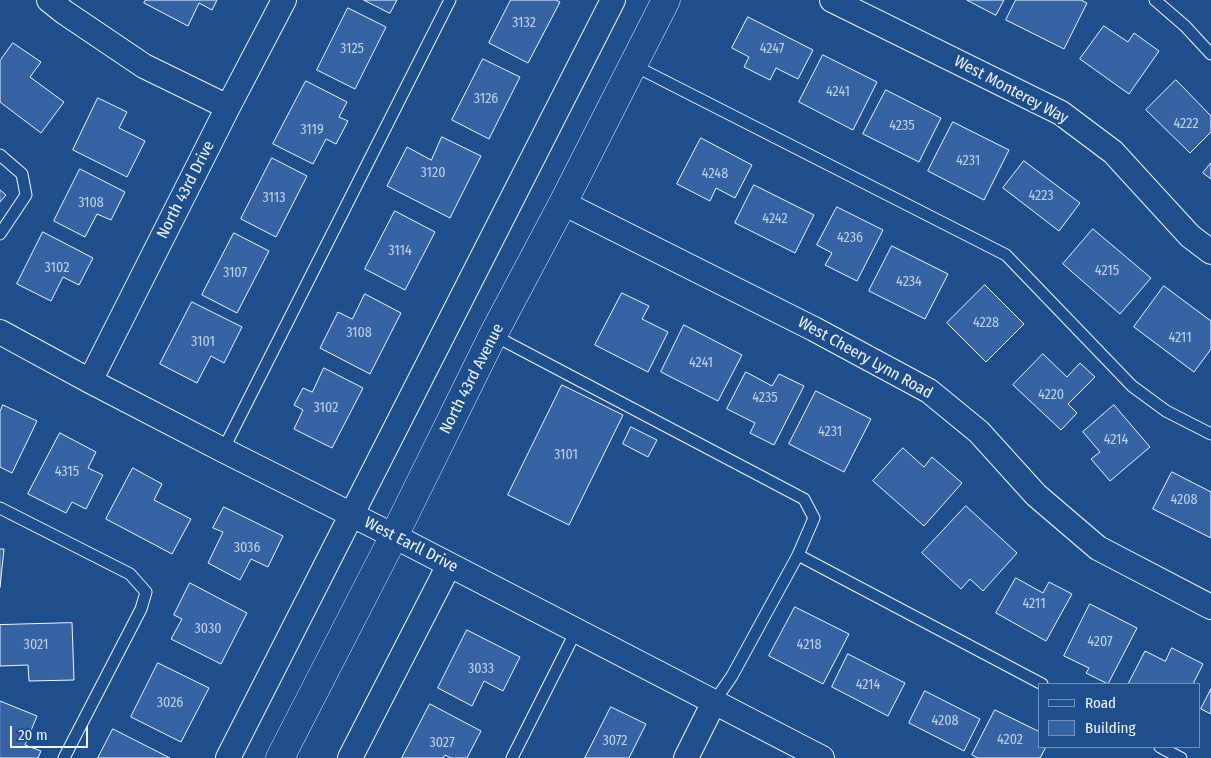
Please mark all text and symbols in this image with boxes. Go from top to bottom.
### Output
house number: 3132 [512,15,536,31]
house number: 3125 [340,41,364,57]
house number: 4247 [760,41,784,57]
street label: West Monterey Way [951,52,1071,128]
house number: 4241 [826,84,850,100]
house number: 3126 [474,91,498,107]
house number: 4222 [1173,116,1199,132]
house number: 4235 [889,118,915,134]
house number: 3119 [300,122,324,138]
street label: North 43rd Drive [153,138,219,242]
house number: 4231 [956,153,980,169]
house number: 3120 [421,165,445,181]
house number: 4248 [702,166,728,182]
house number: 4223 [1028,188,1054,204]
house number: 3113 [262,190,286,206]
house number: 3108 [78,195,104,211]
house number: 4242 [762,211,788,227]
house number: 4236 [837,230,863,246]
house number: 3114 [388,243,412,259]
house number: 3102 [45,260,69,276]
house number: 4215 [1095,263,1119,279]
house number: 3107 [223,265,247,281]
house number: 4234 [896,274,922,290]
street label: West Cheery Lynn Road [794,313,936,403]
house number: 4228 [973,315,999,331]
street label: North 43rd Avenue [436,321,508,437]
house number: 3108 [346,325,372,341]
house number: 4211 [1168,330,1192,346]
house number: 3101 [191,334,215,350]
house number: 4241 [689,355,713,371]
house number: 4220 [1038,387,1064,403]
house number: 4235 [752,390,778,406]
house number: 3102 [314,400,338,416]
house number: 4231 [818,424,842,440]
house number: 4214 [1104,432,1128,448]
house number: 3101 [554,447,578,463]
house number: 4315 [55,464,79,480]
house number: 4208 [1170,492,1198,508]
street label: West Earll Drive [361,513,461,577]
house number: 3036 [234,540,260,556]
house number: 4211 [1022,596,1046,612]
house number: 3030 [194,621,222,637]
house number: 4207 [1087,634,1113,650]
house number: 3021 [24,637,48,653]
house number: 4218 [797,637,821,653]
house number: 3033 [468,661,494,677]
house number: 4214 [856,677,880,693]
legend [1038,683,1201,748]
text: Road [1085,694,1116,712]
house number: 3026 [157,695,183,711]
house number: 4208 [931,713,959,729]
scale bar [12,716,90,748]
text: Building [1085,719,1136,737]
text: 20 m [18,726,48,744]
house number: 4202 [997,732,1023,748]
house number: 3072 [602,733,628,749]
house number: 3027 [429,735,455,751]

